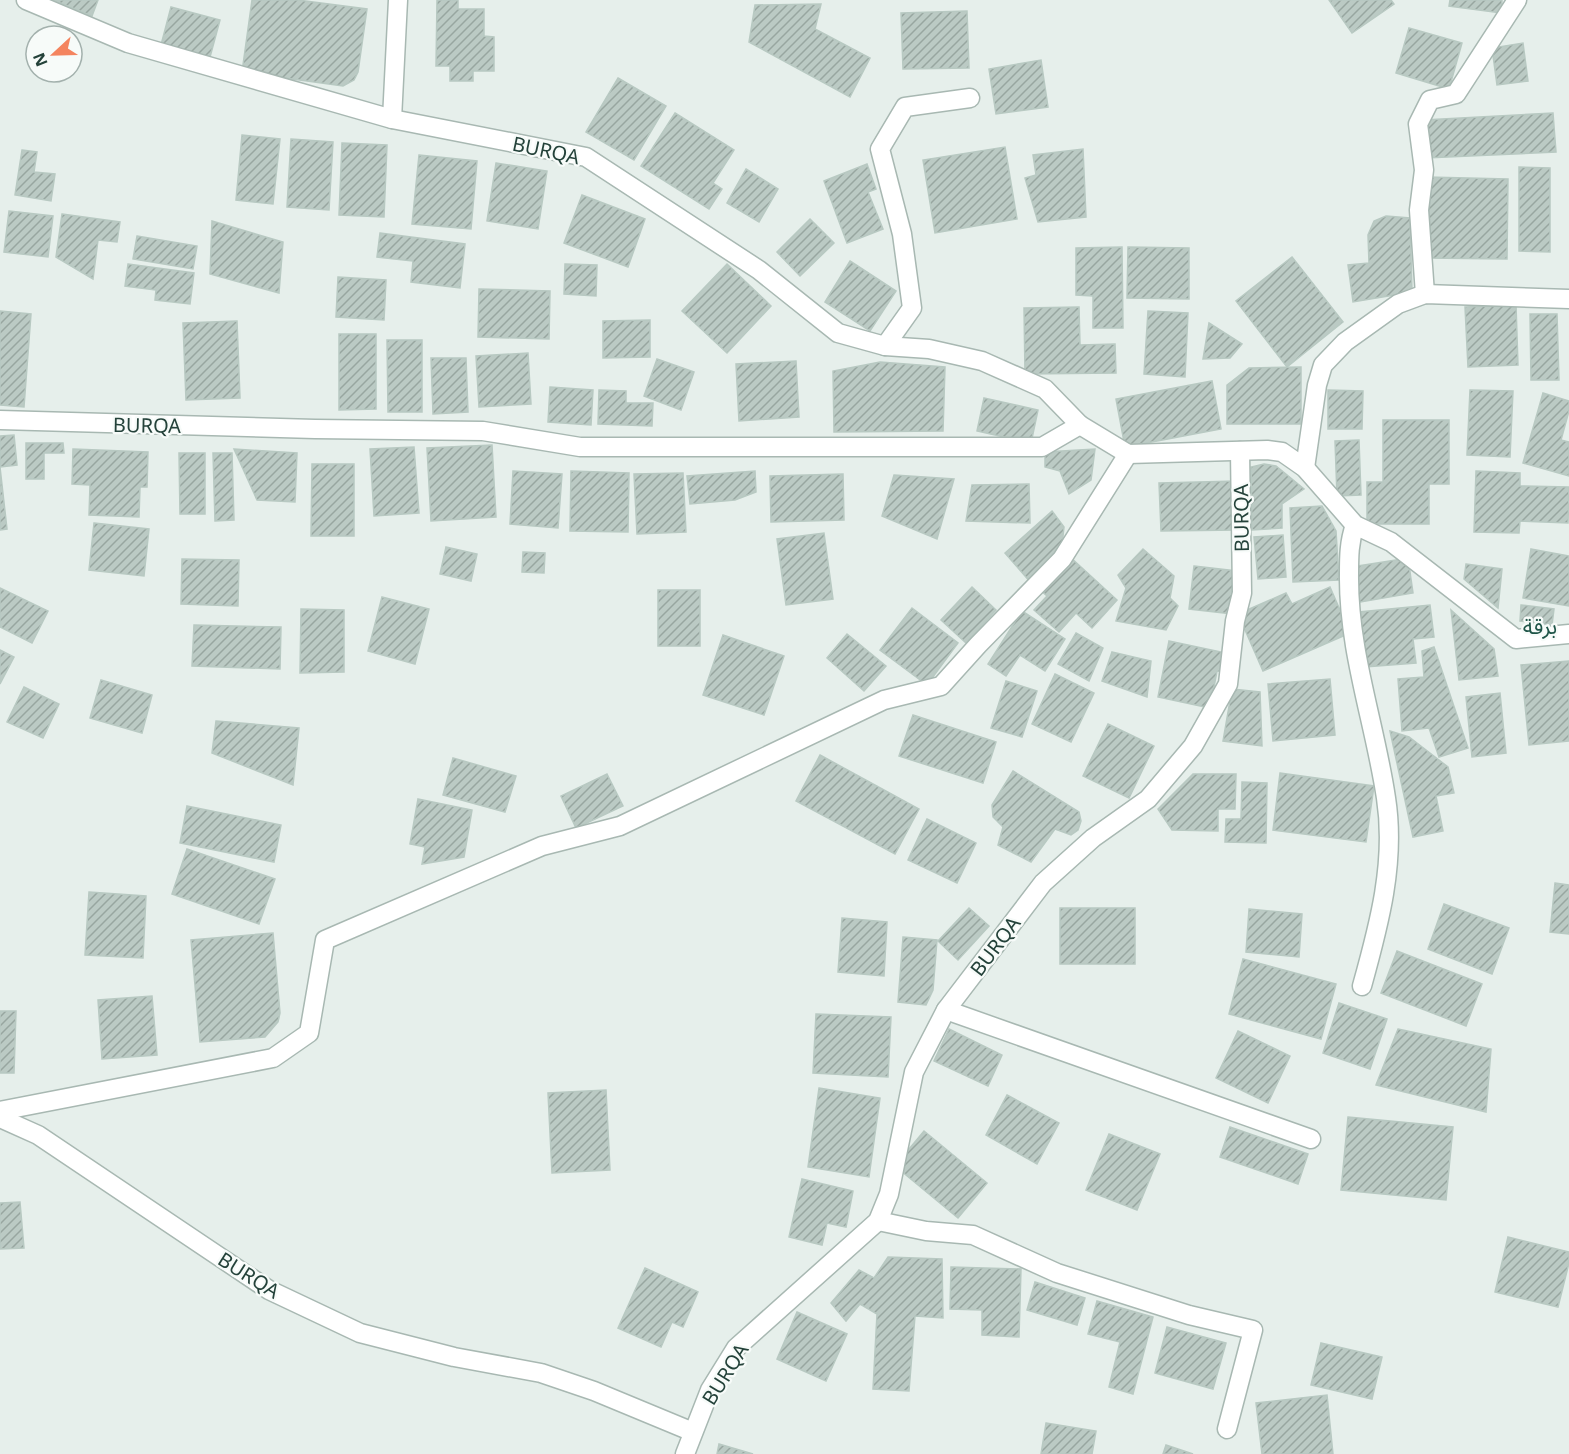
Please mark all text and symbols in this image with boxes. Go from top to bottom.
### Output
north arrow [24,24,84,84]
text: N [27,49,53,70]
street label: BURQA [510,130,582,170]
street label: BURQA [113,411,181,439]
street label: BURQA [1227,484,1255,552]
district label: برقة [1523,610,1557,640]
street label: BURQA [964,911,1026,981]
street label: BURQA [213,1246,285,1305]
street label: BURQA [696,1338,755,1410]

